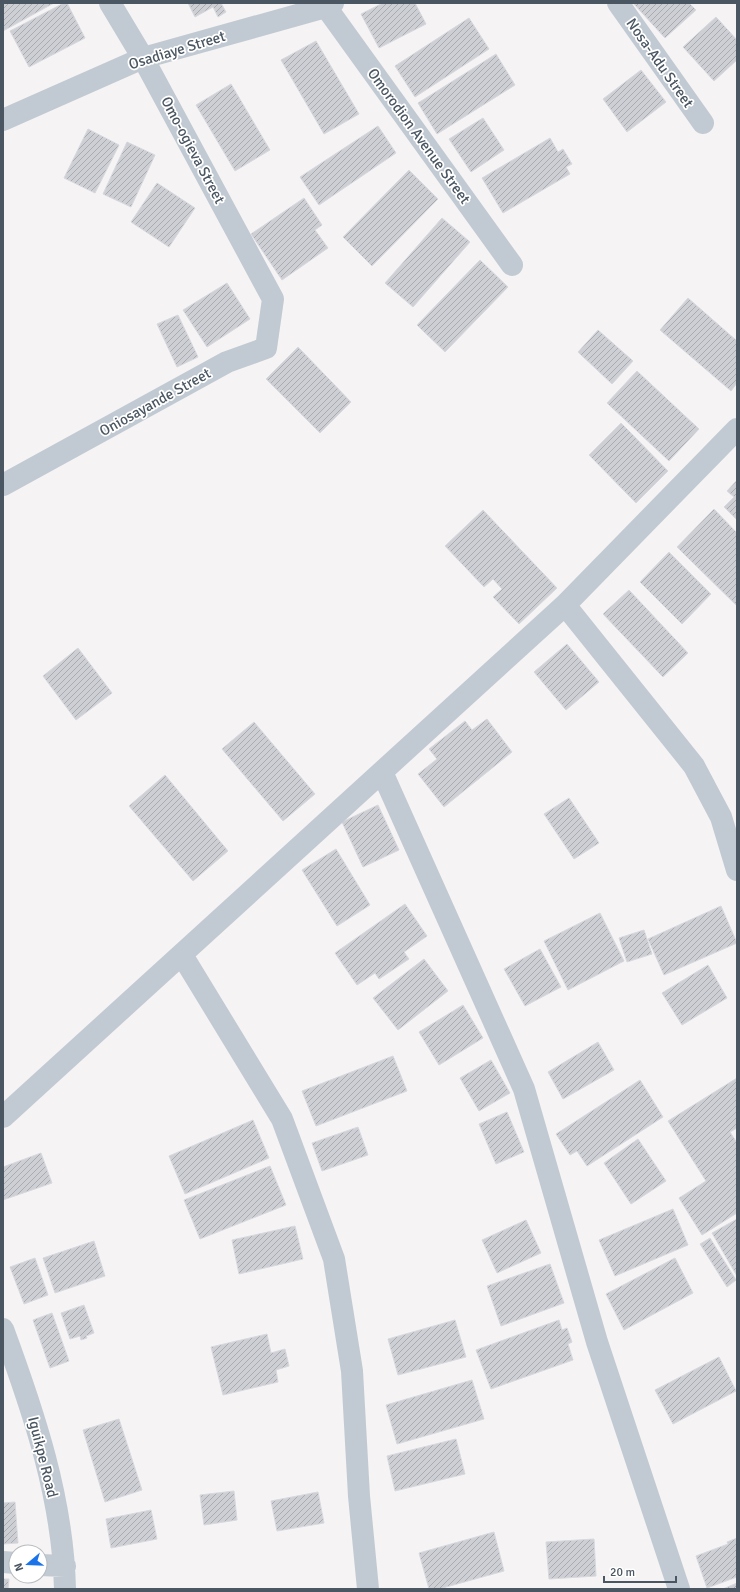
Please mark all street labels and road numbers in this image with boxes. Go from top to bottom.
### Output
street label: Nosa-Adu Street [623,15,697,111]
street label: Osadiaye Street [127,27,227,73]
street label: Omorodion Avenue Street [364,65,474,207]
street label: Omo-ogieva Street [157,93,229,207]
street label: Oniosayande Street [96,364,214,440]
street label: Iguikpe Road [24,1415,62,1499]

